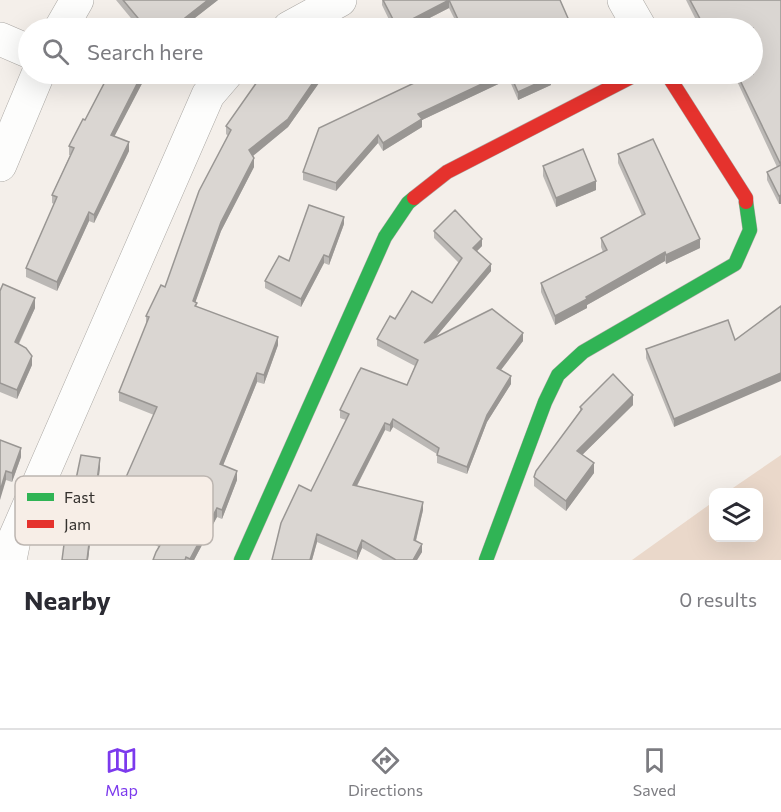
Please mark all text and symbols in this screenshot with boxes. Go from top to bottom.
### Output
search box [18,18,763,84]
icon: search [39,35,72,68]
text: Search here [87,38,203,65]
legend [15,476,213,545]
text: Fast [64,487,95,506]
map controls [709,488,763,542]
button: layers [709,488,763,542]
text: Jam [64,514,91,533]
text: Nearby [24,584,111,615]
text: 0 results [679,587,757,611]
tab: Map [105,744,138,799]
tab: Directions [348,744,423,799]
tab: Saved [633,744,676,799]

